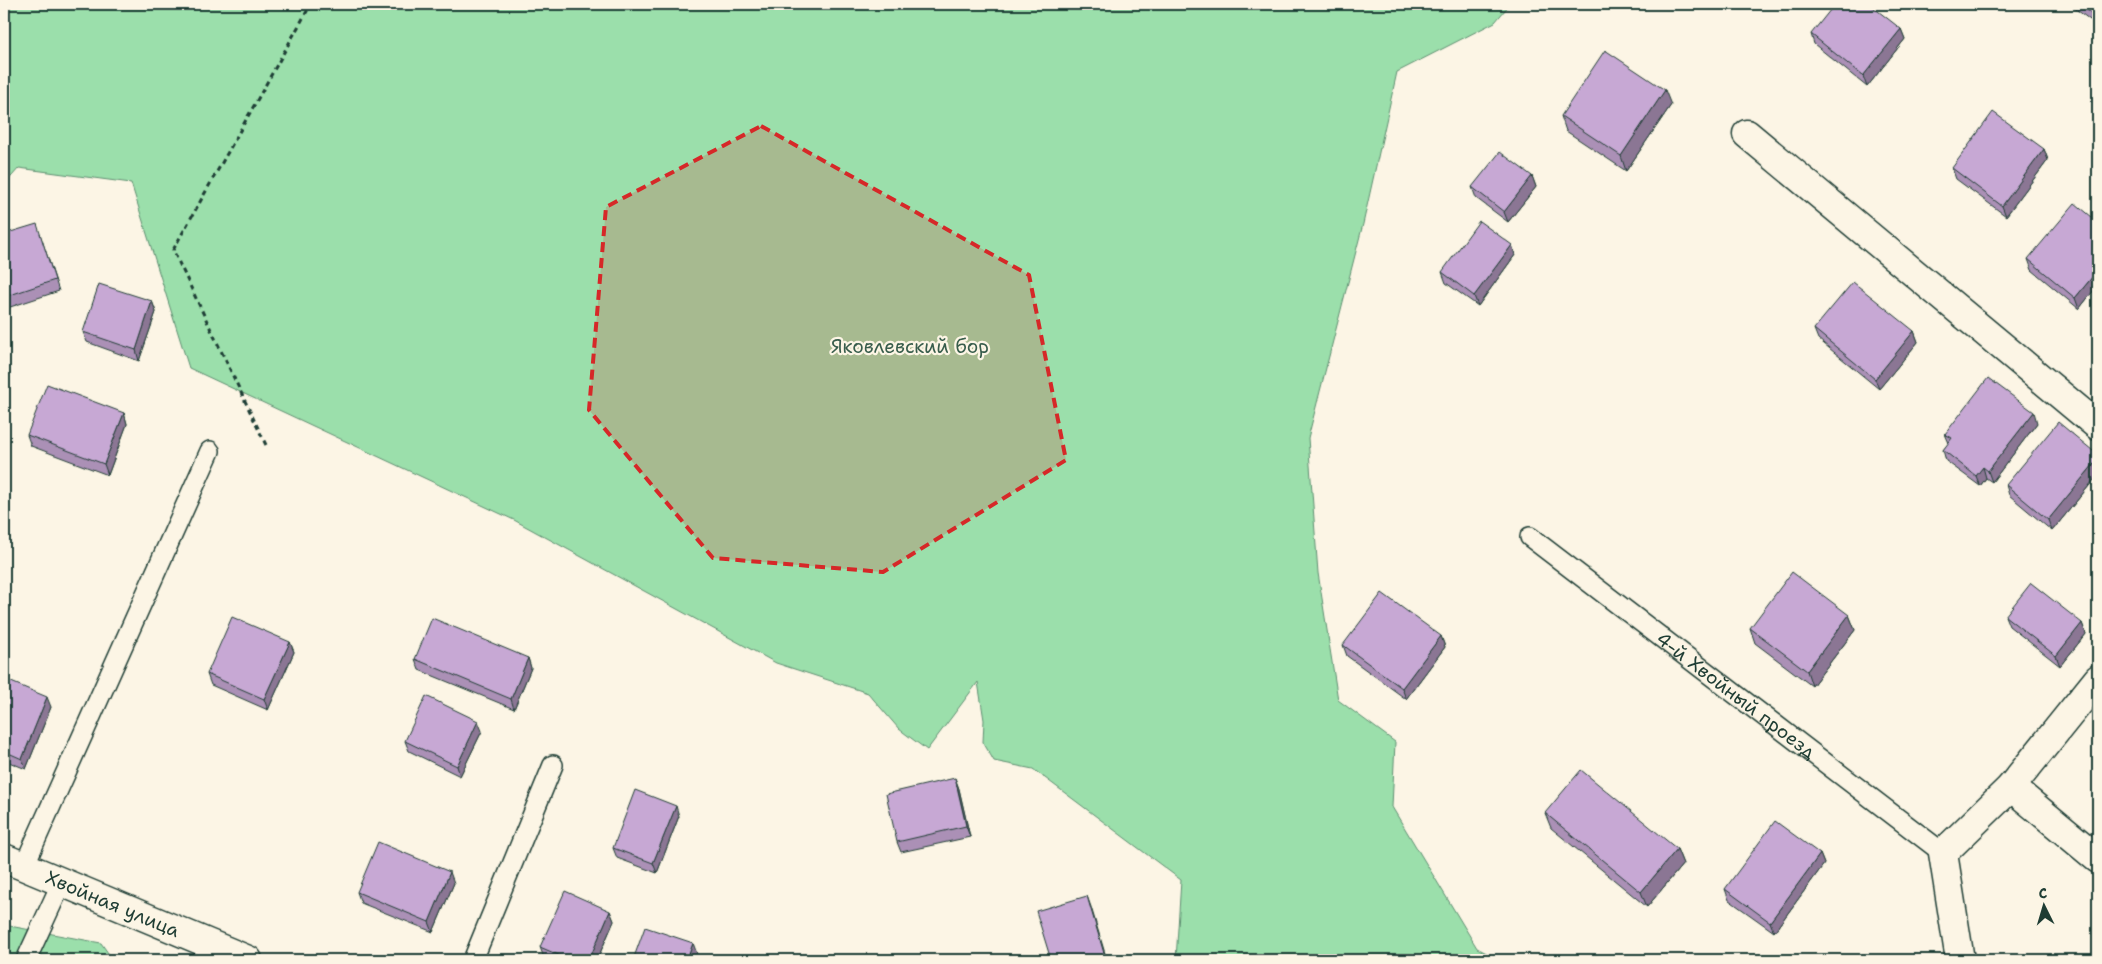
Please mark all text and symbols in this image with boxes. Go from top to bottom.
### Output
park label: Яковлевский бор [831,334,989,359]
street label: 4-й Хвойный проезд [1651,626,1821,765]
street label: Хвойная улица [42,865,184,943]
north arrow [2020,882,2070,932]
text: С [2038,884,2048,902]

